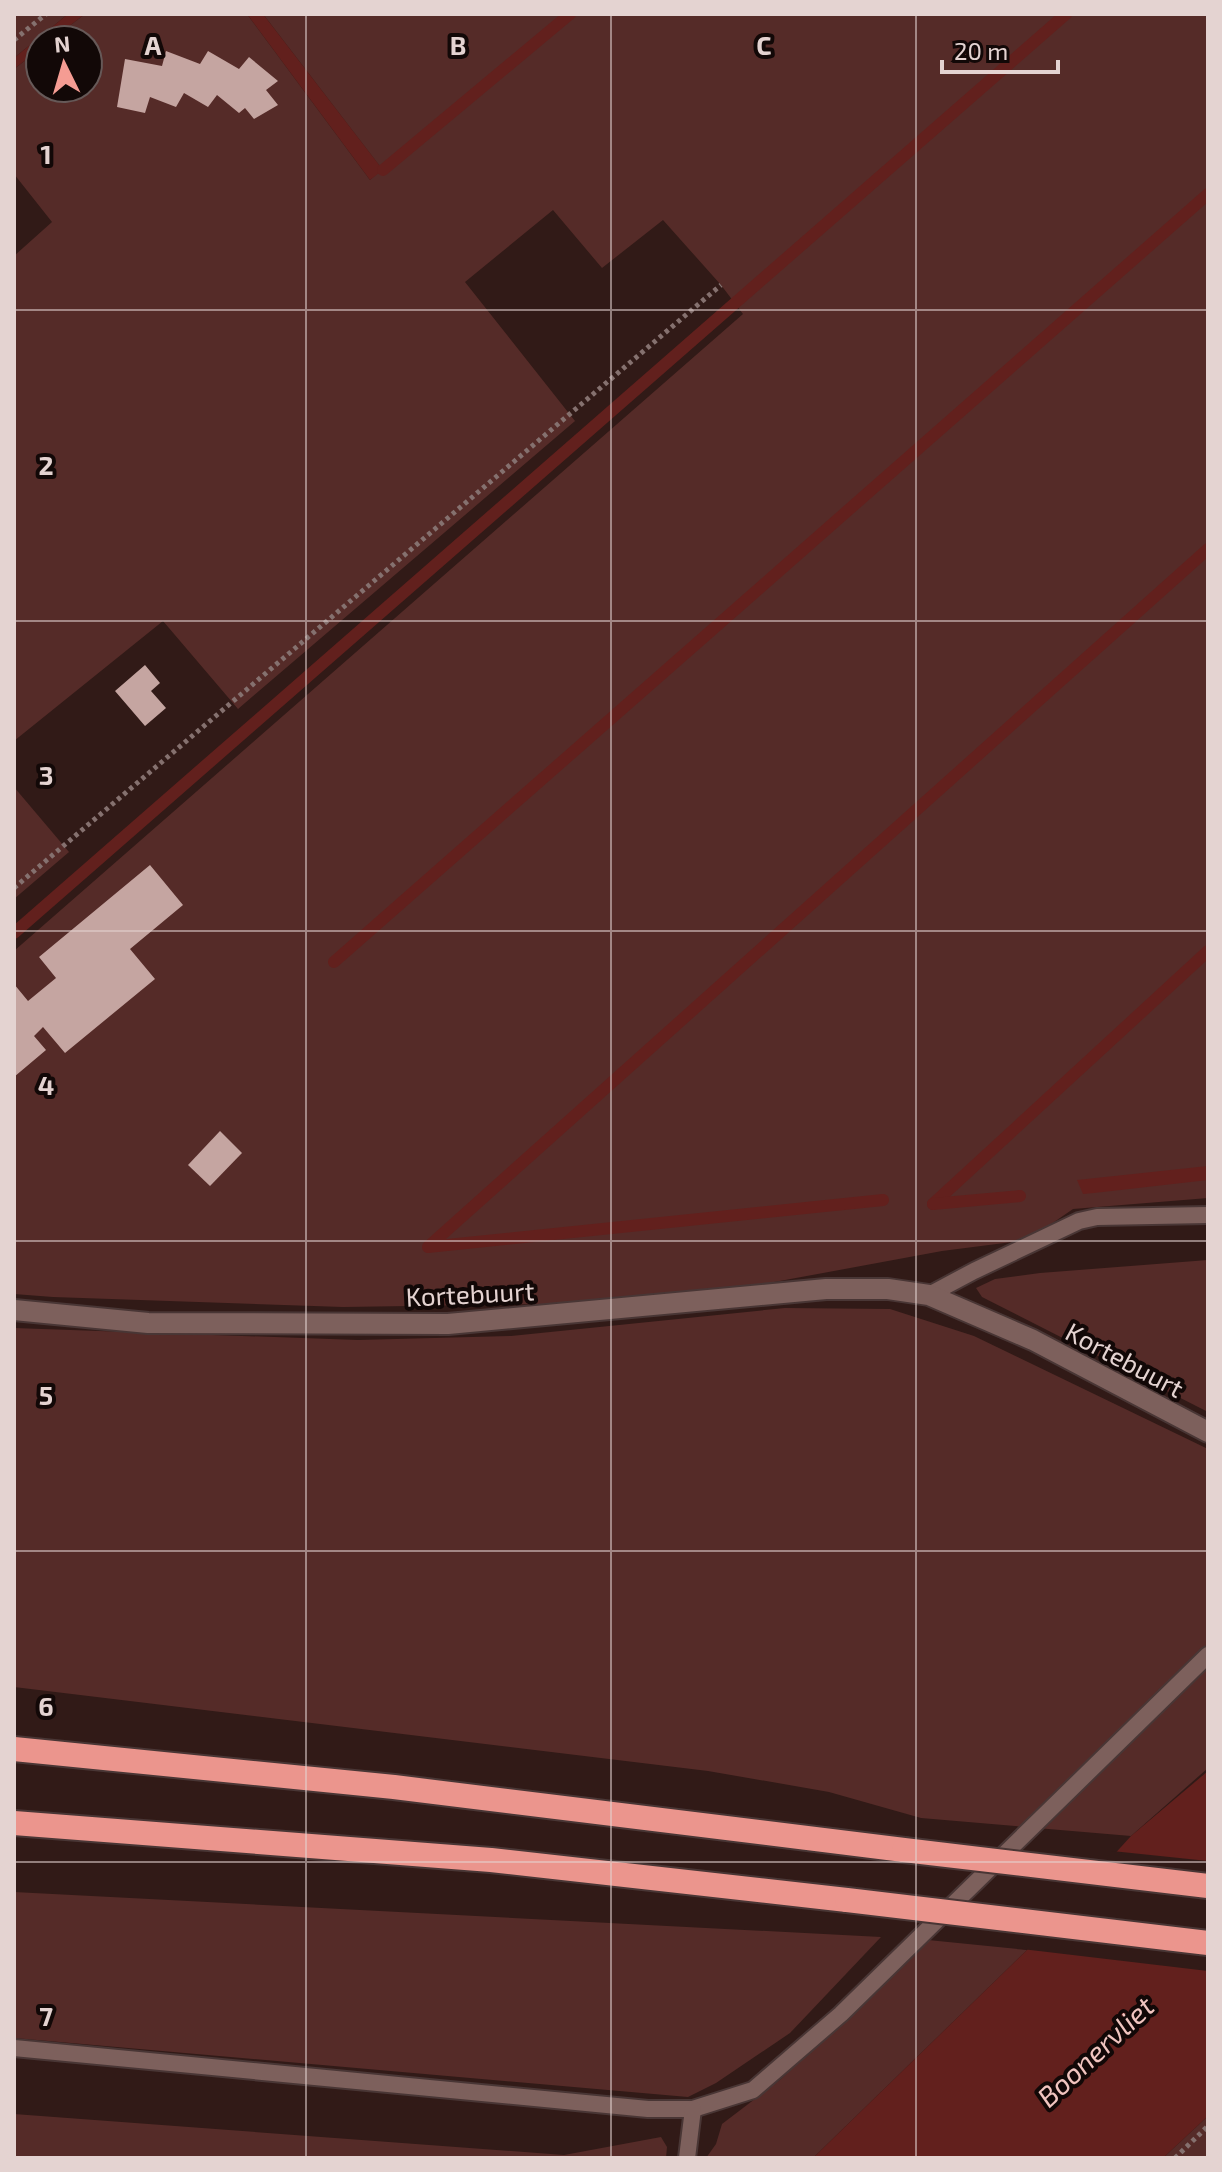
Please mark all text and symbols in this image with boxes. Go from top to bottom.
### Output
north arrow [24,24,104,104]
scale bar [942,24,1058,74]
text: N [53,29,71,57]
text: A [145,29,162,60]
text: B [450,29,466,60]
text: C [756,29,772,60]
text: 20 m [954,36,1008,65]
text: 1 [40,138,52,169]
text: 2 [38,449,54,480]
text: 3 [39,759,53,790]
text: 4 [38,1069,54,1100]
street label: Kortebuurt [405,1274,535,1312]
street label: Kortebuurt [1061,1315,1189,1403]
text: 5 [39,1379,53,1410]
text: 6 [38,1690,54,1721]
water label: Boonervliet [1030,1988,1161,2113]
text: 7 [39,2000,53,2031]

